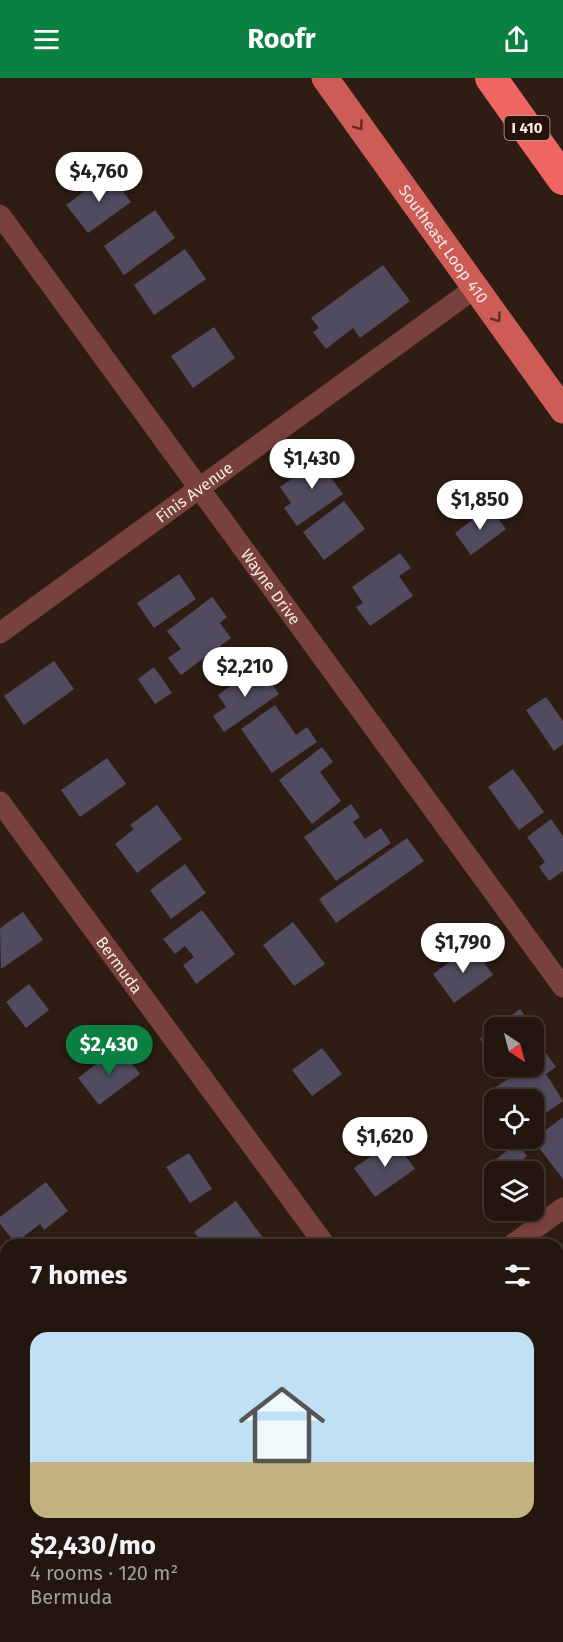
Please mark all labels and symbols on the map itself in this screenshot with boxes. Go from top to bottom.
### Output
road number: I 410 [504,116,550,140]
one-way arrow [352,119,363,130]
pin: $4,760 [50,152,148,203]
street label: Southeast Loop 410 [395,181,492,307]
one-way arrow [490,312,501,323]
pin: $1,430 [263,439,361,490]
street label: Finis Avenue [152,458,237,527]
pin: $1,850 [431,480,529,531]
street label: Wayne Drive [237,545,305,629]
pin: $2,210 [196,647,294,698]
pin: $1,790 [414,923,512,974]
street label: Bermuda [92,933,146,997]
north arrow [484,1017,544,1077]
pin: $2,430 [60,1025,158,1076]
pin: $1,620 [336,1117,434,1168]

